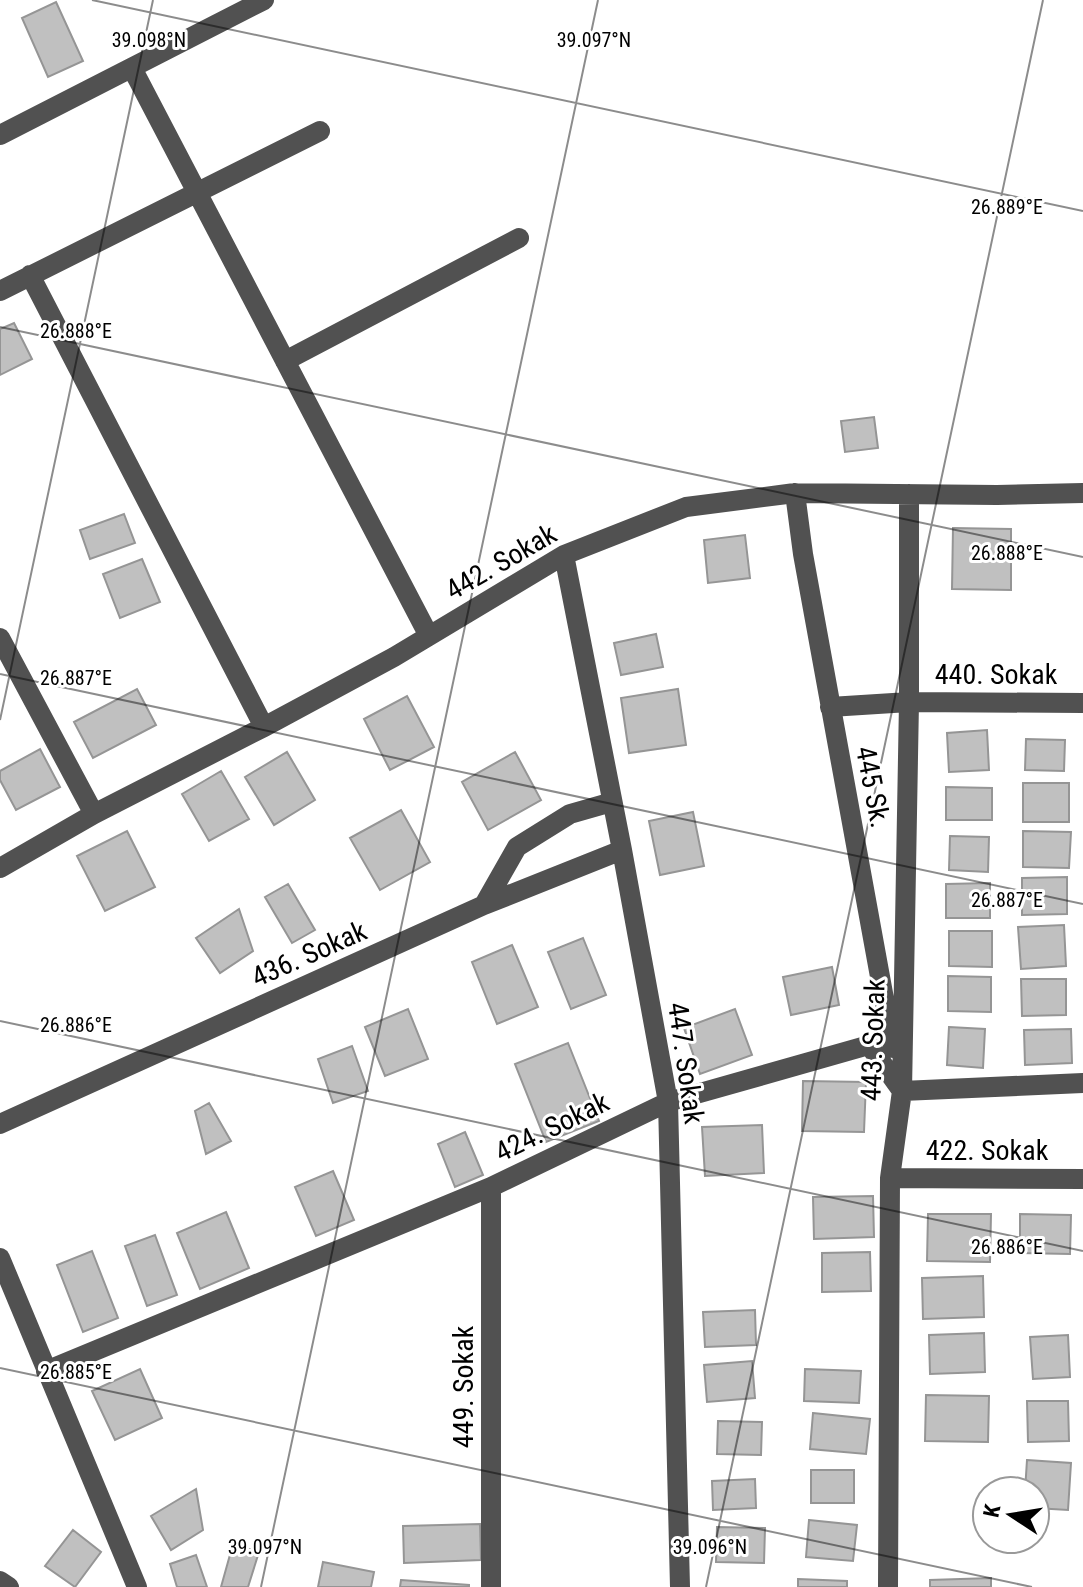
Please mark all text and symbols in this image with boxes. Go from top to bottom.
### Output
text: 39.098°N [112,28,186,52]
text: 39.097°N [557,28,631,52]
text: 26.889°E [971,195,1043,219]
text: 26.888°E [40,319,112,343]
street label: 442. Sokak [440,517,563,607]
text: 26.888°E [971,541,1043,565]
street label: 440. Sokak [935,658,1058,691]
text: 26.887°E [40,666,112,690]
street label: 445 Sk. [849,743,897,831]
text: 26.887°E [971,888,1043,912]
street label: 436. Sokak [246,914,372,994]
street label: 443. Sokak [854,978,892,1102]
street label: 447. Sokak [661,1000,711,1126]
text: 26.886°E [40,1013,112,1037]
street label: 424. Sokak [490,1085,615,1169]
street label: 422. Sokak [926,1134,1049,1167]
text: 26.886°E [971,1235,1043,1259]
street label: 449. Sokak [447,1325,480,1448]
text: 26.885°E [40,1360,112,1384]
north arrow [971,1475,1051,1555]
text: K [978,1502,1006,1519]
text: 39.097°N [228,1535,302,1559]
text: 39.096°N [673,1535,747,1559]

